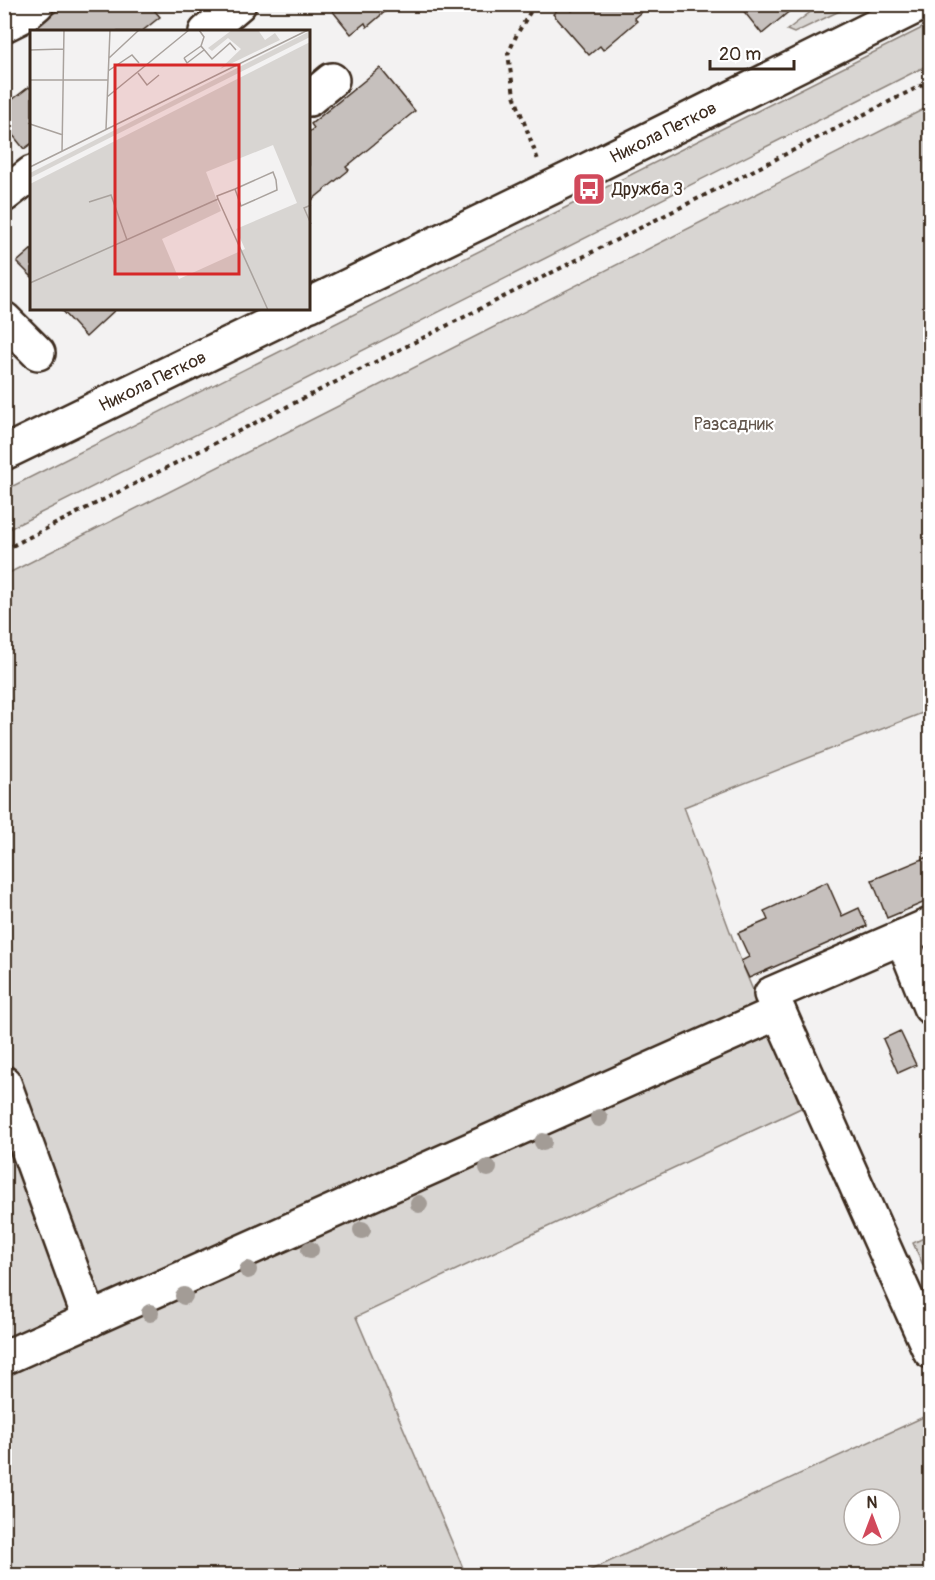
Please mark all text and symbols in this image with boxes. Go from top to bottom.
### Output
inset map [30,30,310,310]
scale bar [710,33,794,71]
text: 20 m [719,43,761,66]
street label: Никола Петков [606,96,721,169]
bus stop icon: Дружба 3 [571,171,607,207]
place label: Дружба 3 [611,178,683,201]
street label: Никола Петков [95,346,210,417]
park label: Разсадник [694,413,774,436]
north arrow [842,1487,902,1547]
text: N [867,1493,878,1513]

